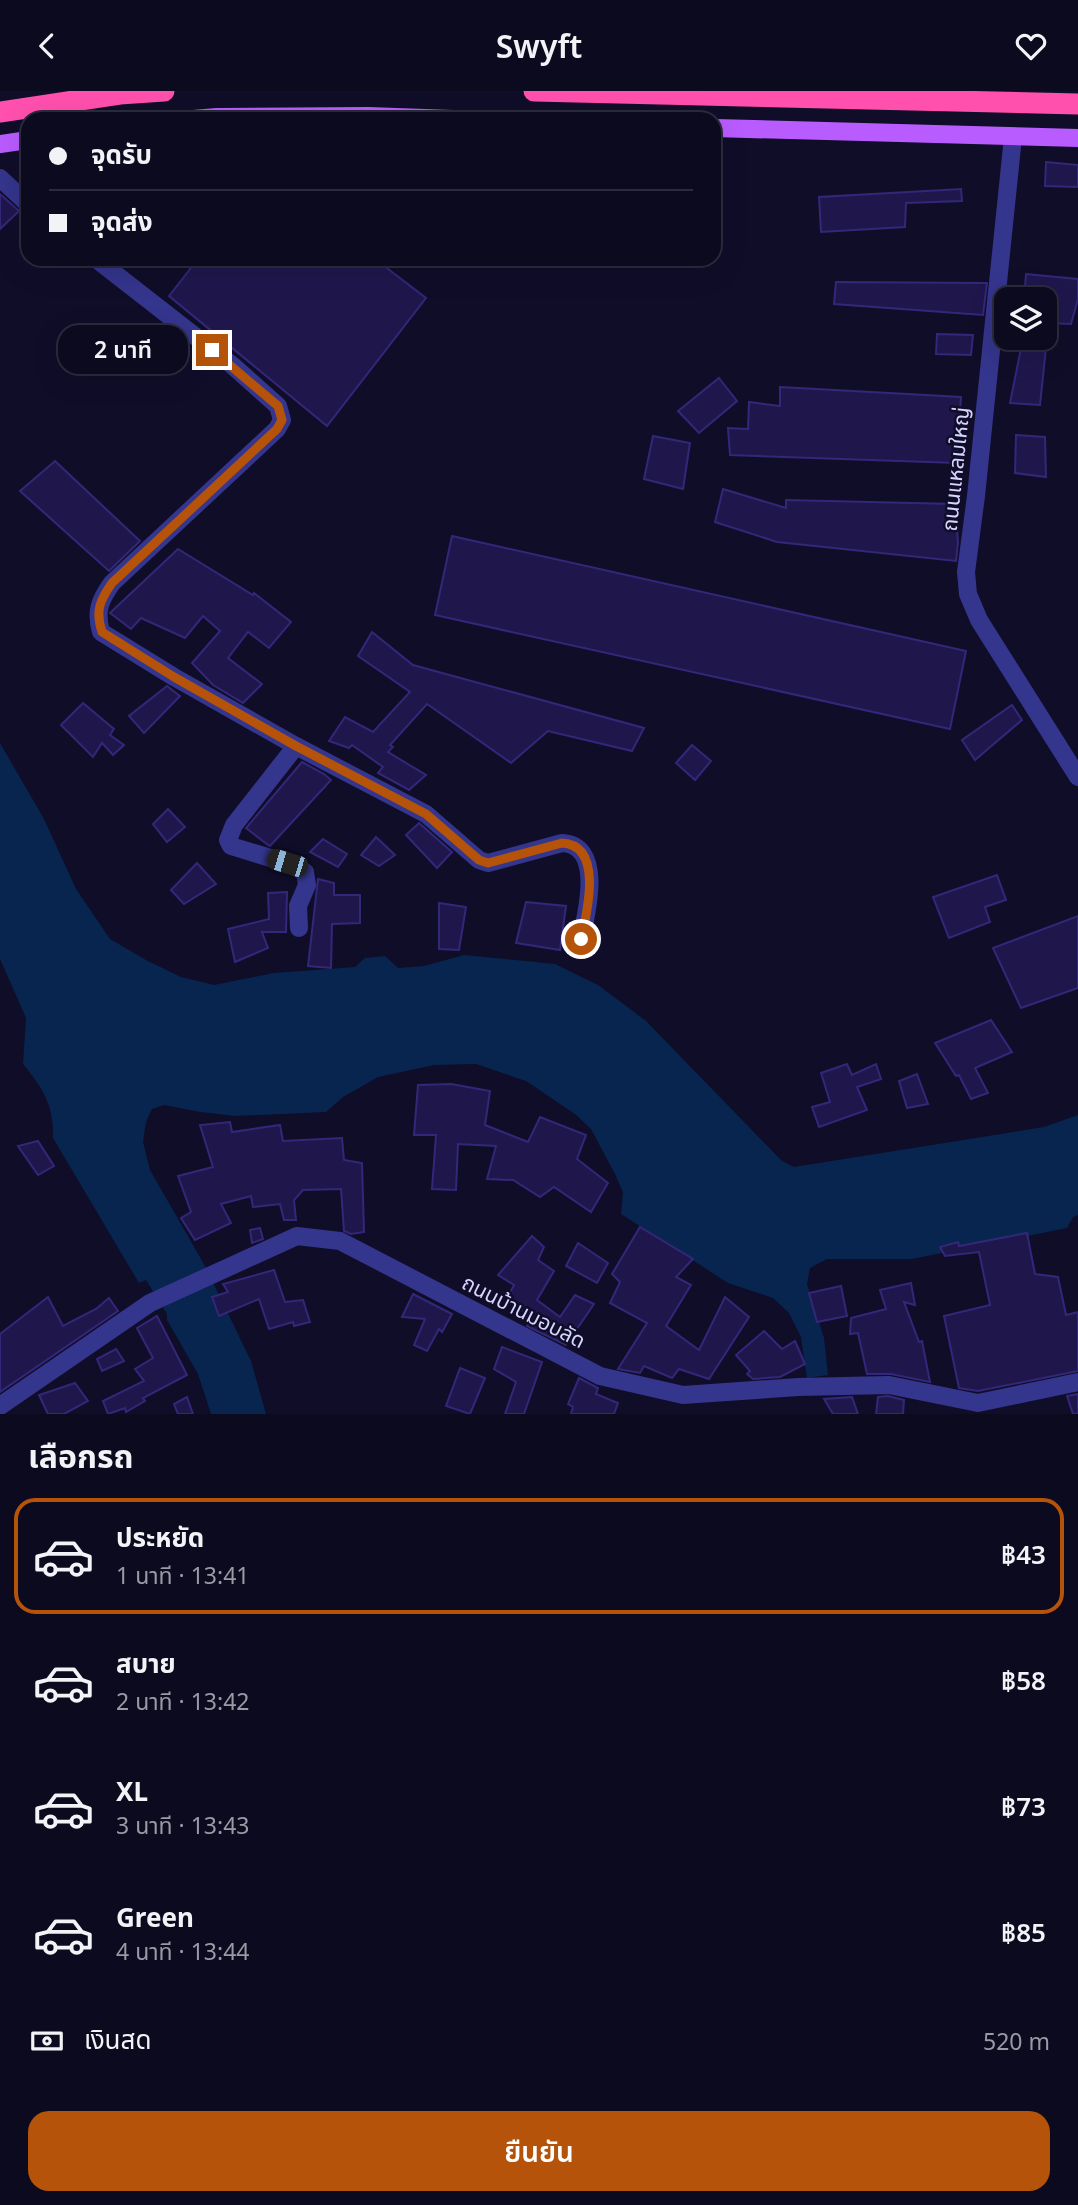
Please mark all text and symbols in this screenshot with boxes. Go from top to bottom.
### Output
text: Swyft [496,24,582,67]
icon: back [28,27,66,65]
icon: heart [1012,27,1050,65]
text: จุดรับ [91,136,152,172]
text: จุดส่ง [91,203,153,239]
map controls [994,287,1057,350]
button: layers [994,287,1057,350]
callout: 2 นาที [58,325,188,375]
text: 2 นาที [94,333,152,365]
route end [196,334,228,366]
street label: ถนนแหลมใหญ่ [935,405,975,533]
car [264,847,311,879]
route start [565,923,597,955]
street label: ถนนบ้านมอบลัด [457,1268,591,1354]
text: เลือกรถ [28,1434,133,1477]
text: ประหยัด [116,1519,204,1555]
icon: car [32,1525,95,1588]
text: ฿43 [1001,1536,1046,1572]
text: 1 นาที · 13:41 [116,1559,250,1591]
text: สบาย [116,1645,176,1681]
icon: car [32,1651,95,1714]
text: ฿58 [1001,1662,1046,1698]
text: 2 นาที · 13:42 [116,1685,250,1717]
text: XL [116,1773,148,1809]
icon: car [32,1777,95,1840]
text: ฿73 [1001,1788,1046,1824]
text: 3 นาที · 13:43 [116,1809,250,1841]
text: Green [116,1899,194,1935]
icon: car [32,1903,95,1966]
text: ฿85 [1001,1914,1046,1950]
text: 4 นาที · 13:44 [116,1935,250,1967]
text: เงินสด [84,2021,151,2057]
icon: cash [28,2022,66,2060]
text: 520 m [983,2025,1050,2057]
button: ยืนยัน [28,2111,1050,2191]

